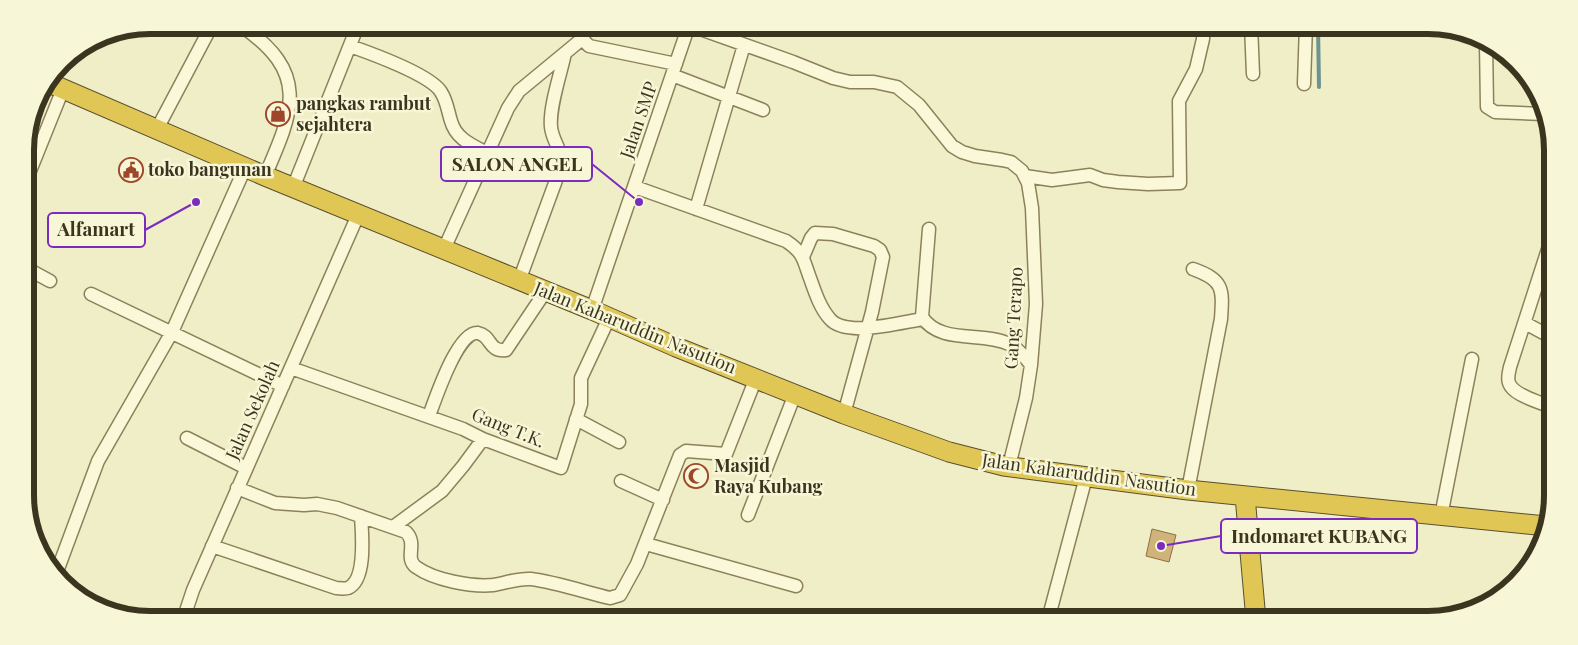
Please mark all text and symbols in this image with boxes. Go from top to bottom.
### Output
street label: Jalan SMP [613,78,663,162]
place label: pangkas rambut sejahtera [296,91,432,136]
shop icon: pangkas rambut sejahtera [265,101,291,127]
callout: SALON ANGEL [441,147,592,181]
text: SALON ANGEL [452,150,583,176]
public building icon: toko bangunan [118,157,144,183]
place label: toko bangunan [147,157,272,181]
callout: Alfamart [48,213,145,247]
text: Alfamart [56,215,135,241]
street label: Gang Terapo [998,266,1028,370]
street label: Jalan Kaharuddin Nasution [530,275,740,379]
street label: Jalan Sekolah [219,356,285,464]
street label: Gang T.K. [468,402,548,453]
street label: Jalan Kaharuddin Nasution [980,447,1198,501]
place label: Masjid Raya Kubang [714,453,823,498]
mosque icon: Masjid Raya Kubang [683,463,709,489]
callout: Indomaret KUBANG [1221,519,1417,553]
text: Indomaret KUBANG [1231,522,1407,548]

